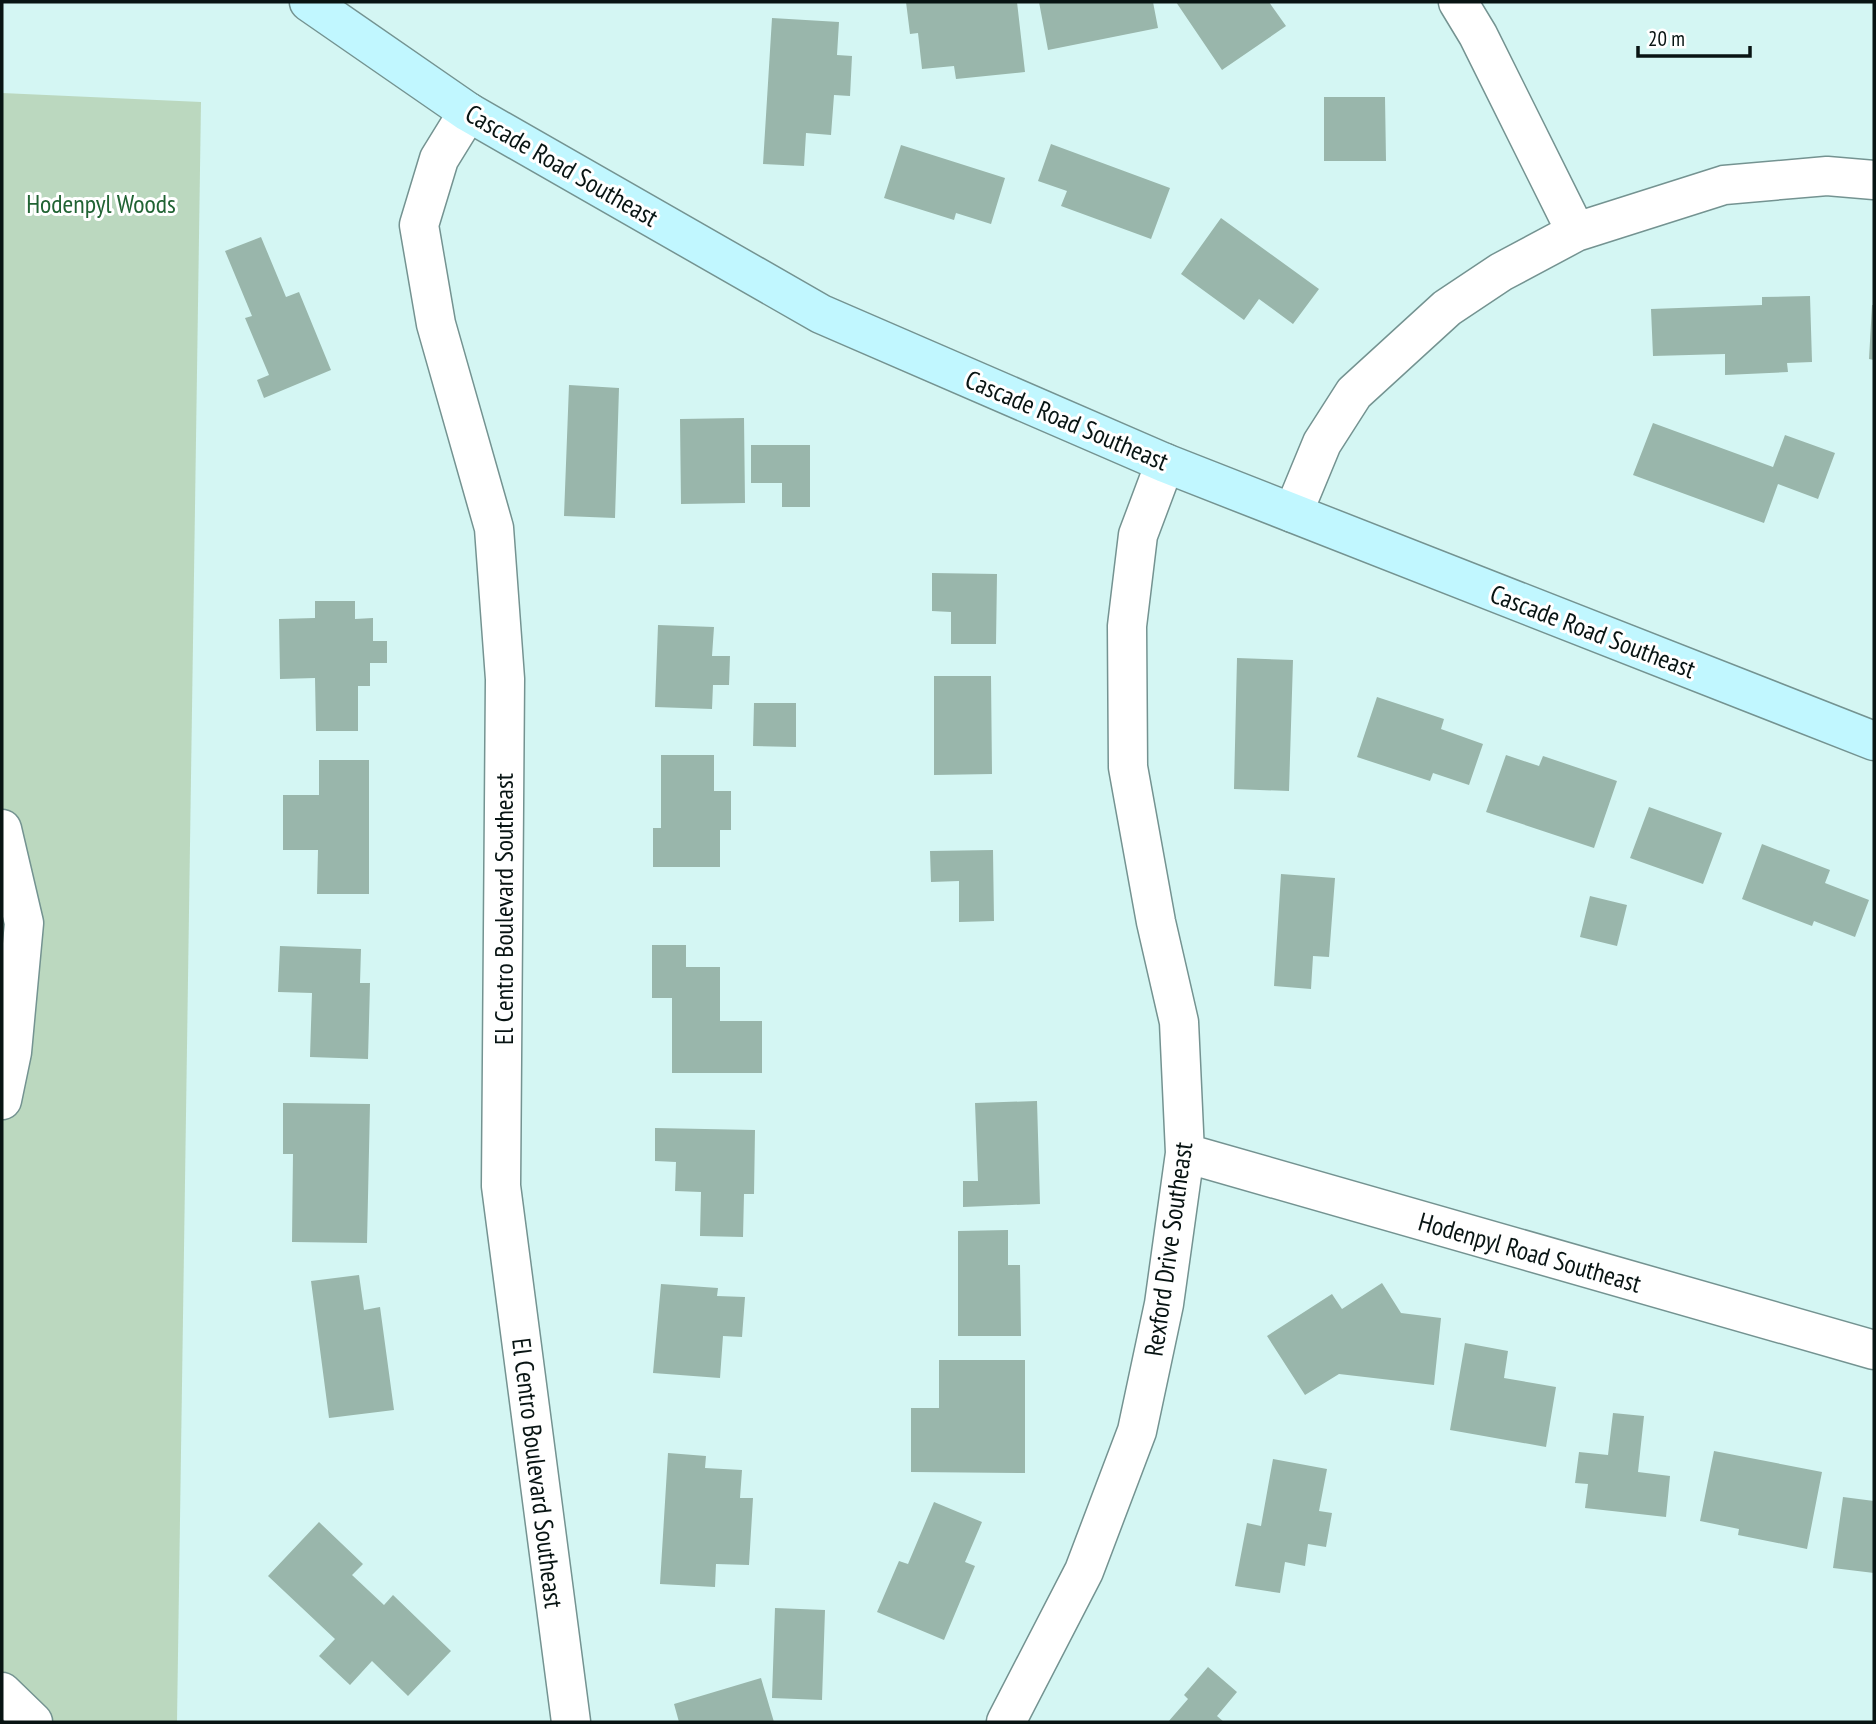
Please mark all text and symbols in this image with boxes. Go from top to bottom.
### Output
scale bar [1638,14,1750,58]
text: 20 m [1648,25,1685,52]
street label: Cascade Road Southeast [460,96,664,234]
park label: Hodenpyl Woods [26,187,176,220]
street label: Cascade Road Southeast [961,362,1173,478]
street label: Cascade Road Southeast [1486,577,1700,685]
street label: El Centro Boulevard Southeast [487,773,520,1045]
street label: Rexford Drive Southeast [1137,1140,1199,1358]
street label: Hodenpyl Road Southeast [1415,1204,1645,1300]
street label: El Centro Boulevard Southeast [505,1336,571,1610]

